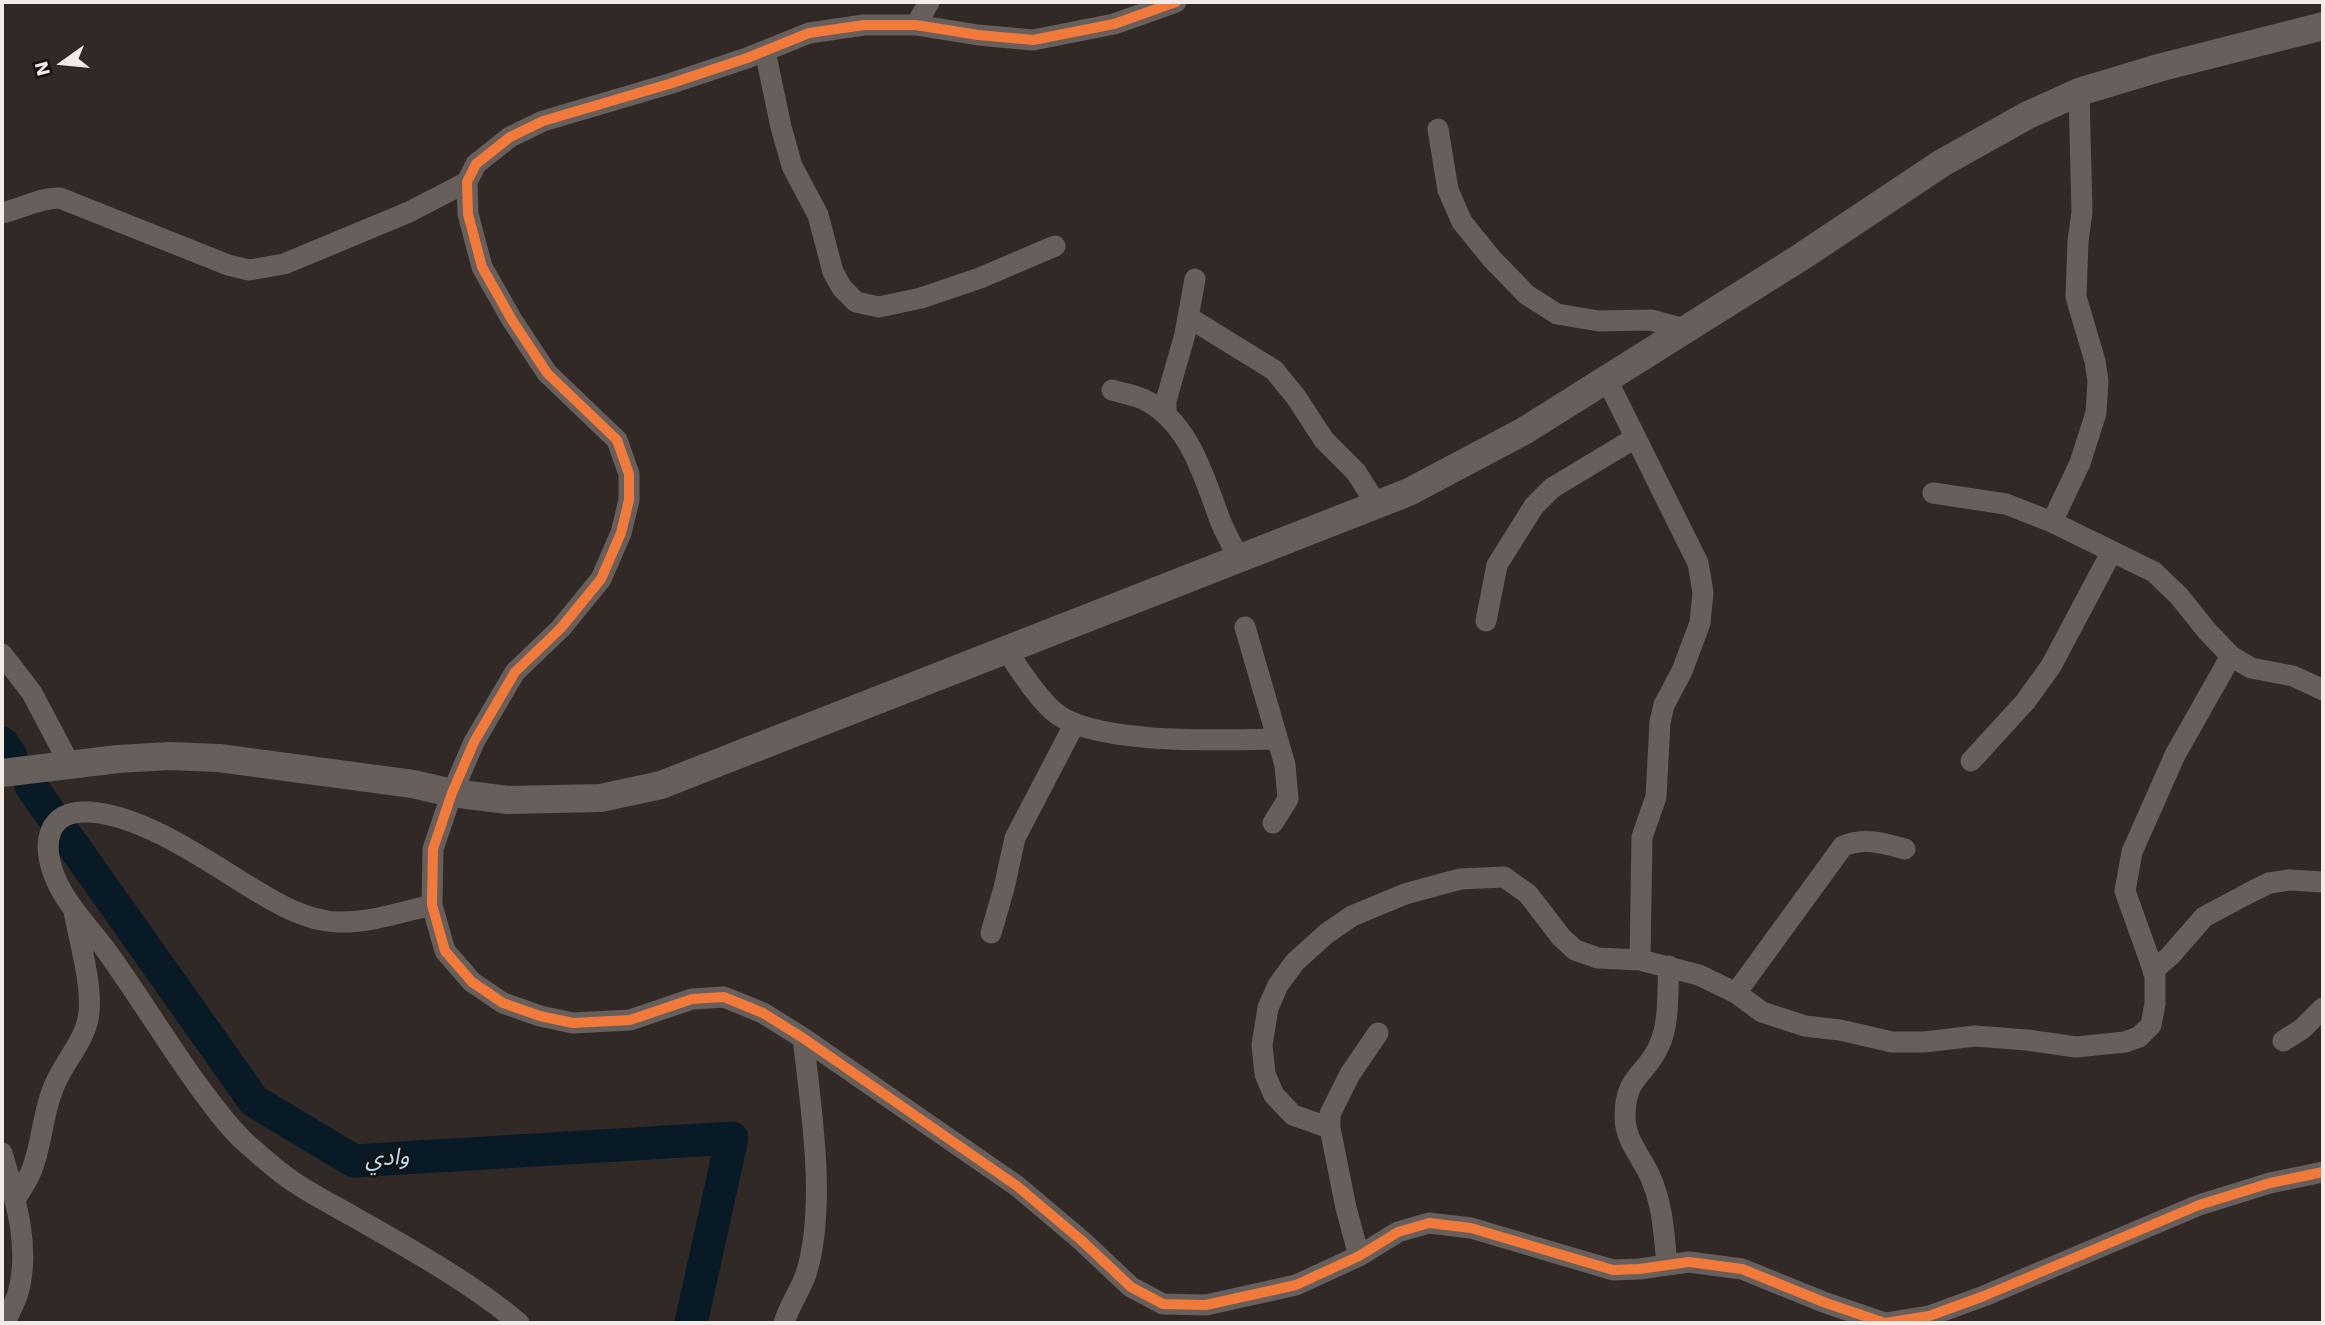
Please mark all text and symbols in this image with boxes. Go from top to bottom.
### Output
north arrow [28,28,98,98]
text: N [29,59,55,78]
water label: وادي [364,1143,410,1173]

